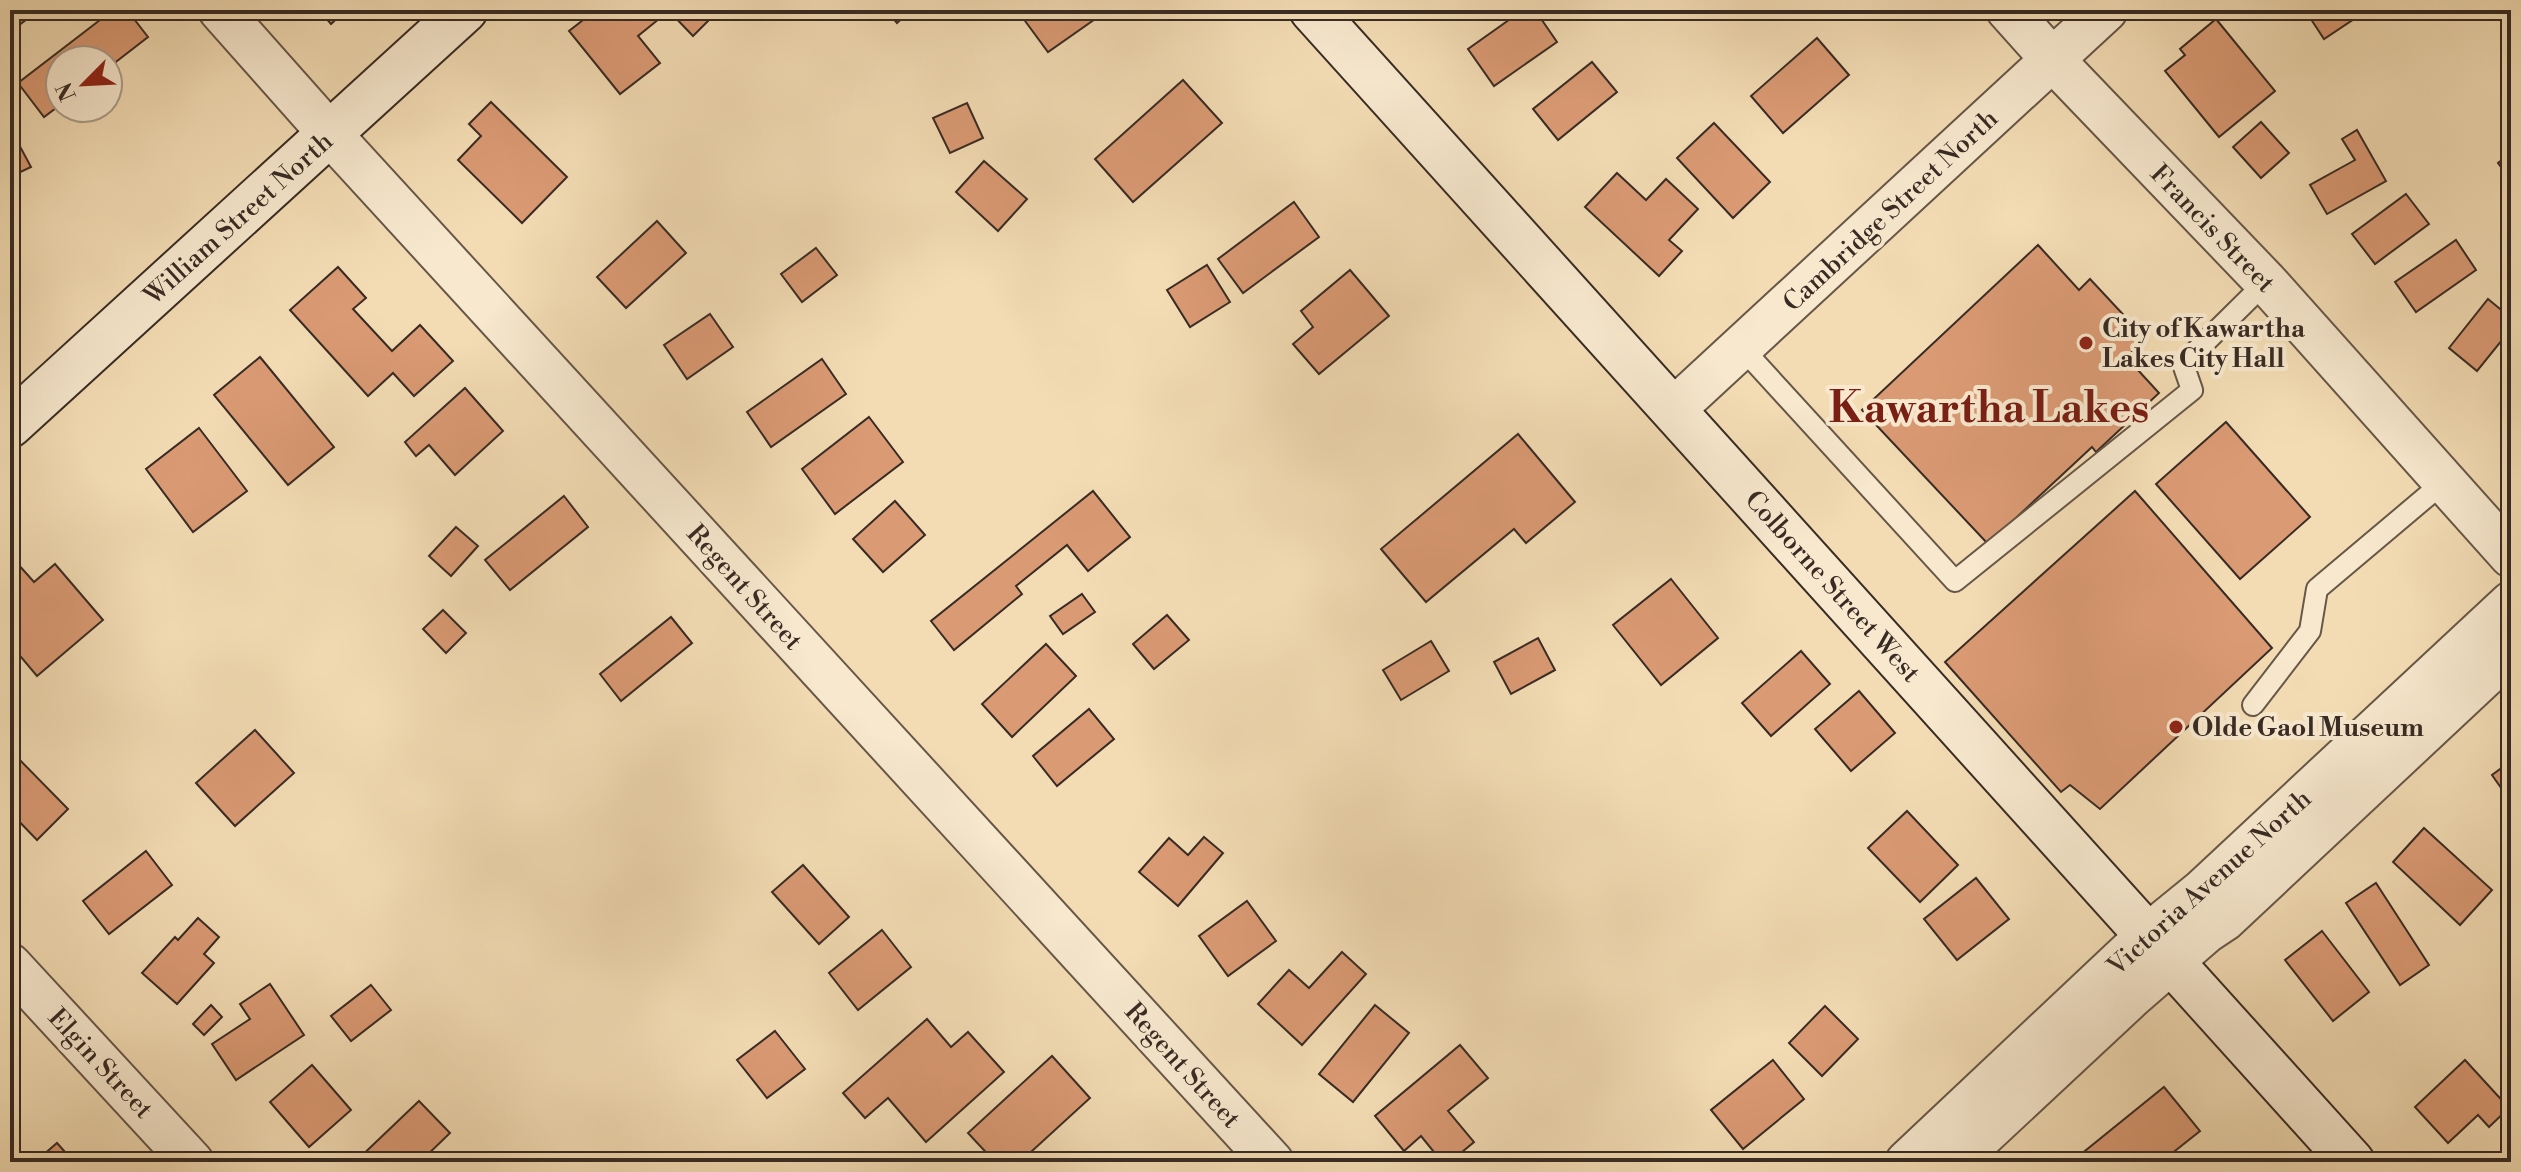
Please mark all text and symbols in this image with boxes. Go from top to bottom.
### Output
north arrow [44,44,124,124]
text: N [51,78,83,105]
street label: Cambridge Street North [1777,103,2005,319]
street label: William Street North [137,126,340,313]
street label: Francis Street [2143,158,2281,299]
place label: City of Kawartha Lakes City Hall [2102,313,2306,375]
marker: City of Kawartha Lakes City Hall [2077,334,2095,352]
district label: Kawartha Lakes [1829,383,2149,436]
street label: Colborne Street West [1738,484,1927,689]
street label: Regent Street [680,518,809,657]
place label: Olde Gaol Museum [2192,712,2424,744]
marker: Olde Gaol Museum [2167,718,2185,736]
street label: Victoria Avenue North [2101,783,2318,983]
street label: Regent Street [1118,996,1247,1135]
street label: Elgin Street [41,1002,159,1125]

